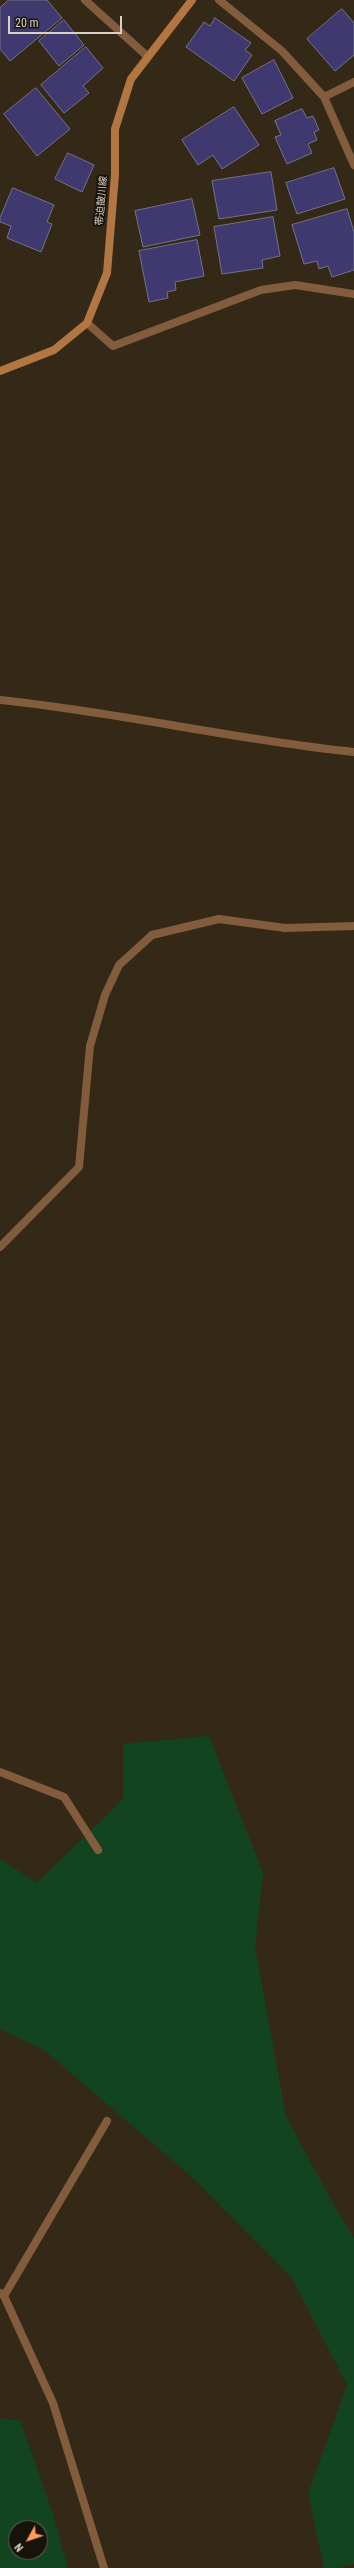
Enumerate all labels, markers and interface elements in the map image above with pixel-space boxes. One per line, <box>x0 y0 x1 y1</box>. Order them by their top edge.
scale bar <box>10 8 124 34</box>
text: 20 m <box>15 16 39 30</box>
street label: 帯迫皷川線 <box>94 176 110 226</box>
north arrow <box>8 2520 48 2560</box>
text: N <box>12 2541 26 2554</box>

